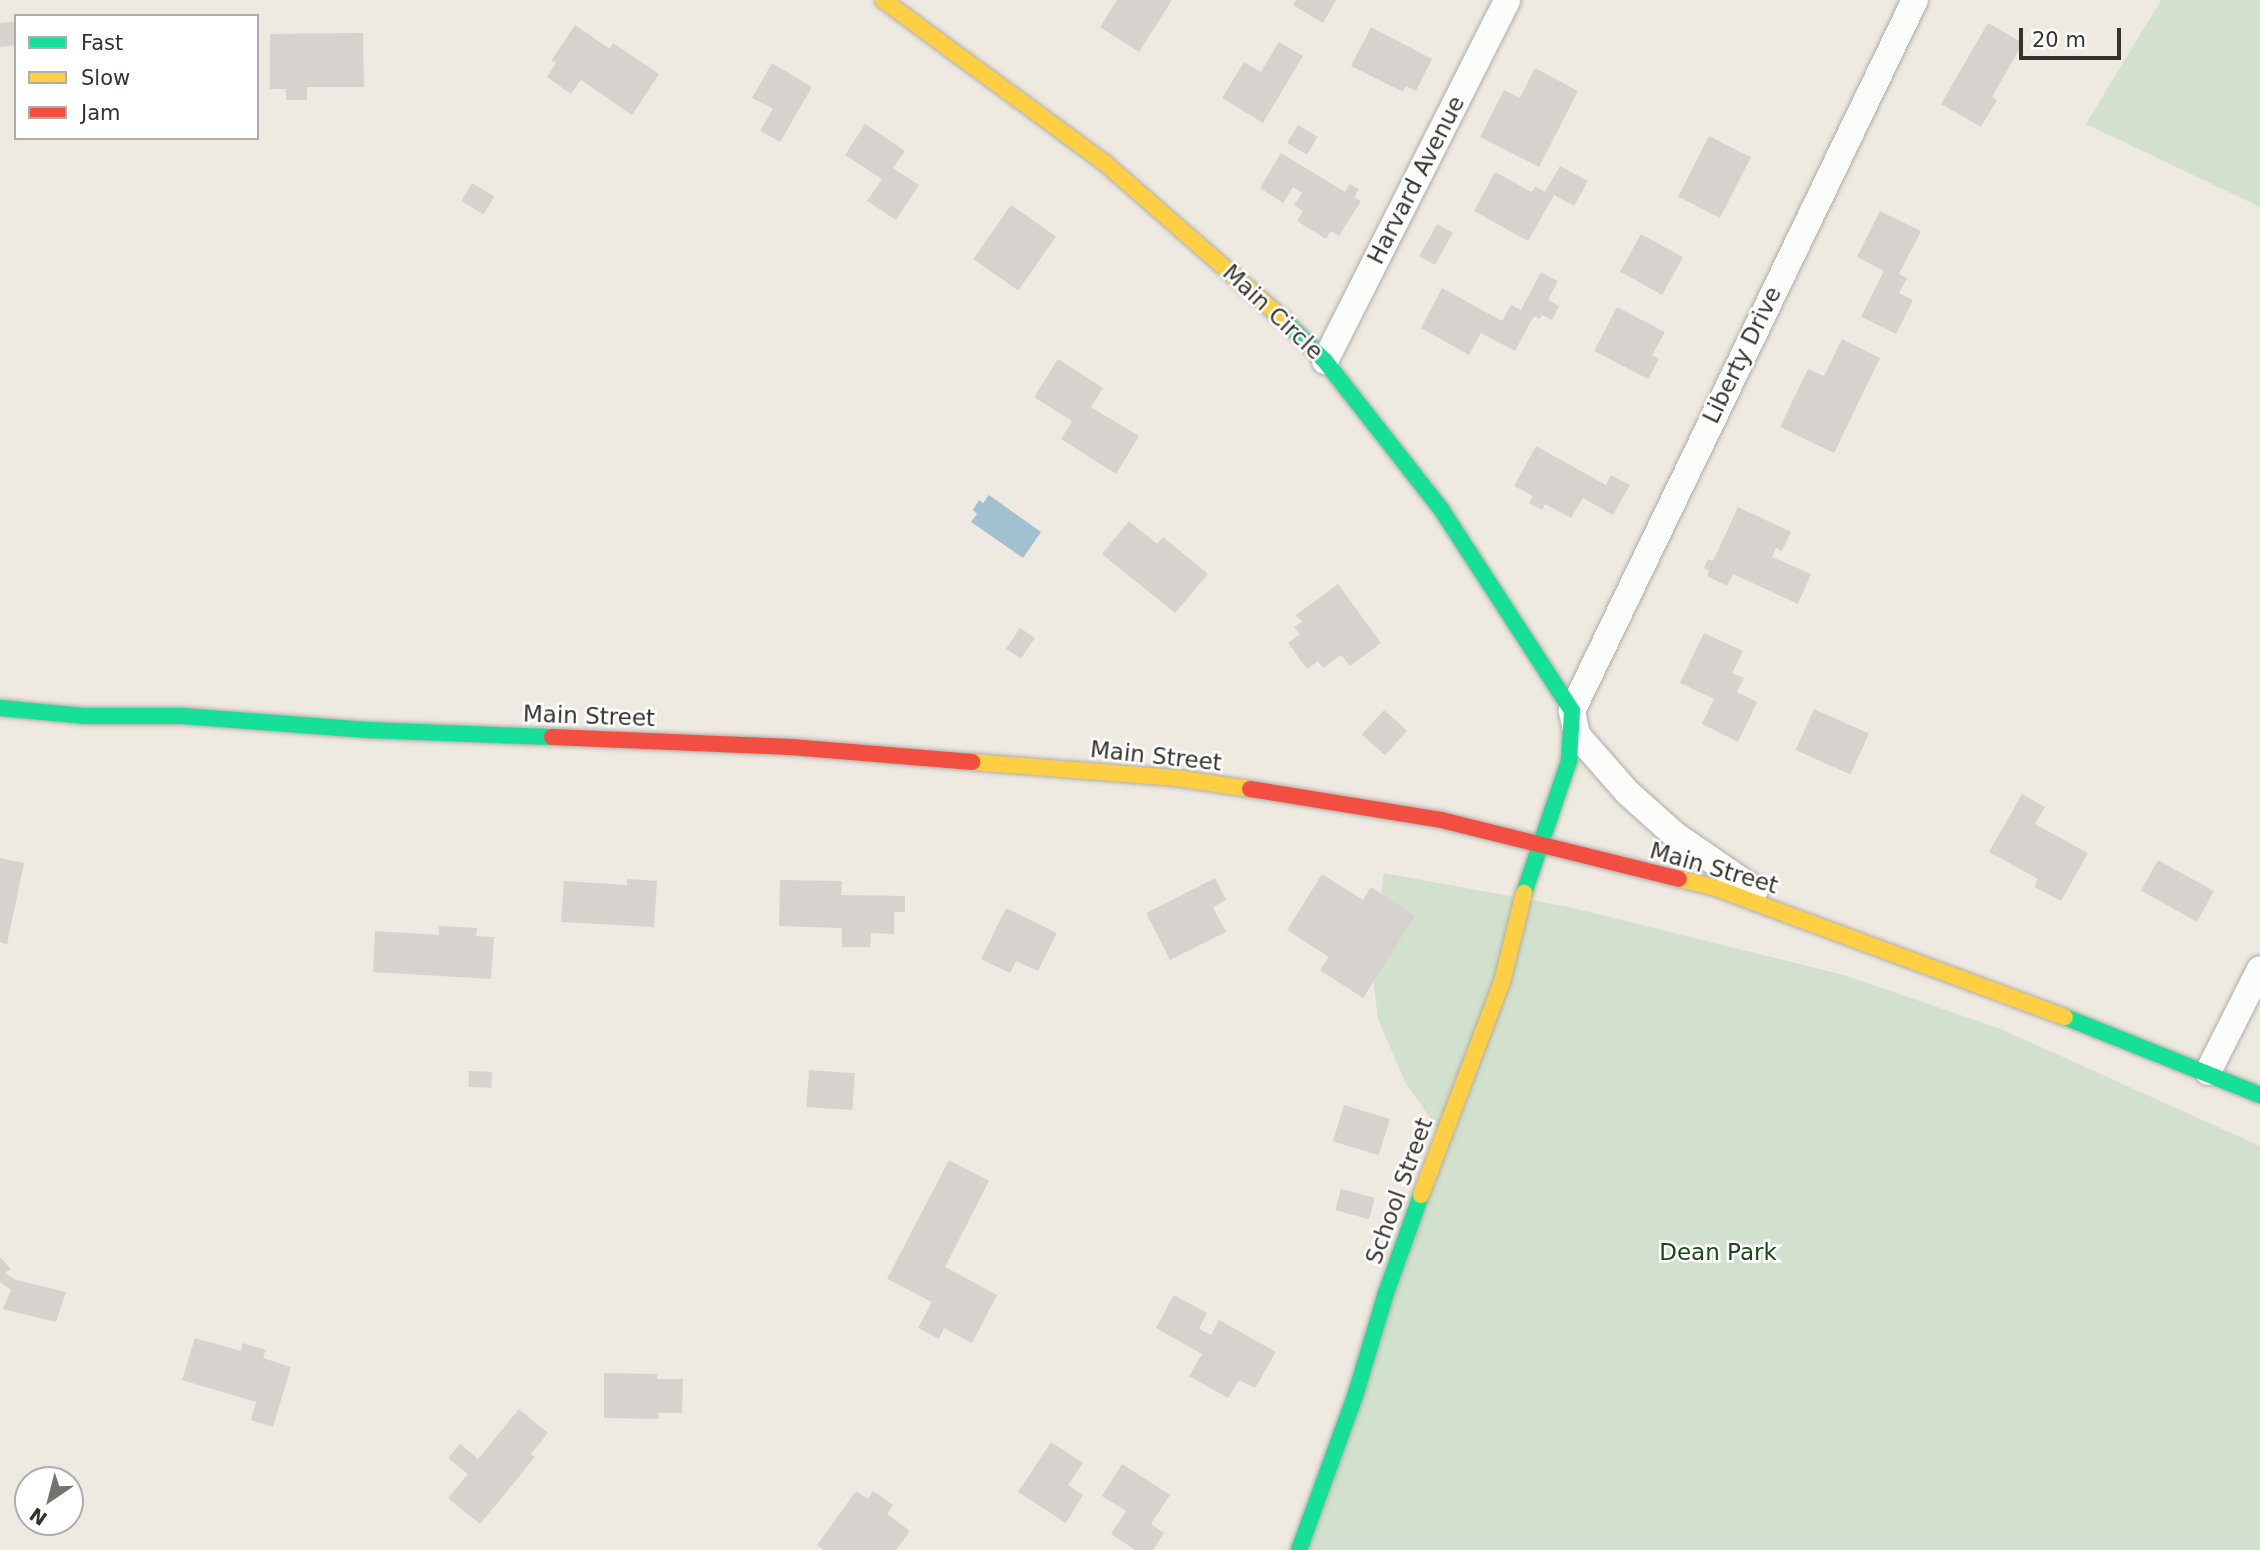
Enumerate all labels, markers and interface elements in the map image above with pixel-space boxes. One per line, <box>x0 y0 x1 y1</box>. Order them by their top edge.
legend <box>14 14 259 140</box>
scale bar <box>2022 14 2124 58</box>
text: 20 m <box>2032 28 2086 52</box>
text: Fast <box>81 31 123 55</box>
text: Slow <box>81 66 130 90</box>
street label: Harvard Avenue <box>1362 91 1470 269</box>
text: Jam <box>81 101 121 125</box>
street label: Main Circle <box>1217 259 1329 365</box>
street label: Liberty Drive <box>1697 282 1787 428</box>
street label: Main Street <box>523 700 655 732</box>
street label: Main Street <box>1089 735 1223 777</box>
street label: Main Street <box>1647 837 1781 899</box>
street label: School Street <box>1360 1114 1438 1268</box>
park label: Dean Park <box>1659 1238 1777 1266</box>
north arrow <box>14 1466 84 1536</box>
text: N <box>25 1503 51 1530</box>

